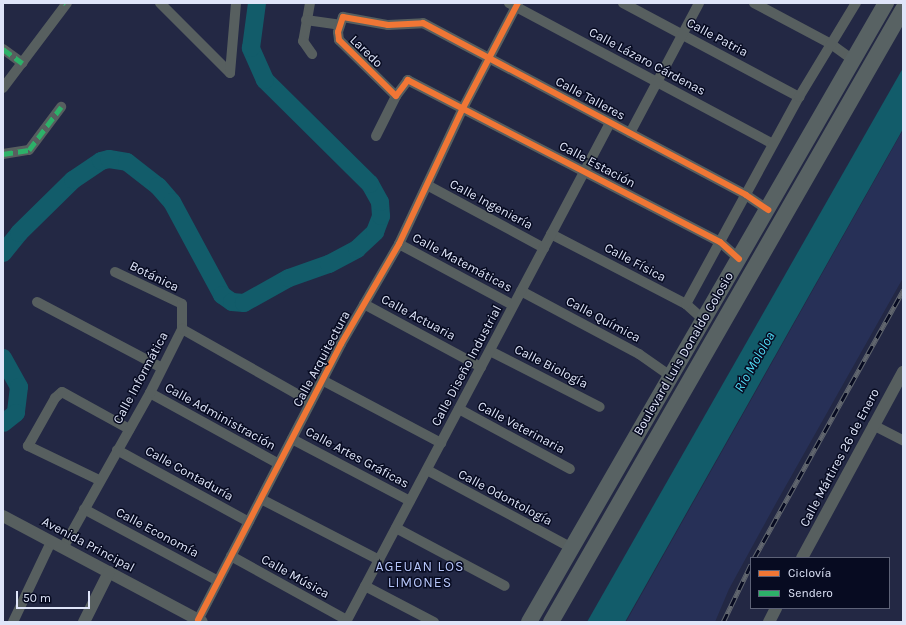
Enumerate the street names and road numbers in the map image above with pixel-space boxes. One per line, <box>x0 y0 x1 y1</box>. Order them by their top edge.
street label: Calle Patria <box>684 15 750 61</box>
street label: Calle Lázaro Cárdenas <box>586 25 708 99</box>
street label: Laredo <box>346 33 386 71</box>
street label: Calle Talleres <box>552 74 628 124</box>
street label: Calle Estación <box>556 138 638 192</box>
street label: Calle Ingeniería <box>447 177 535 233</box>
street label: Calle Matemáticas <box>409 230 515 296</box>
street label: Calle Física <box>602 240 668 286</box>
street label: Botánica <box>127 258 181 296</box>
street label: Boulevard Luis Donaldo Colosio <box>631 269 737 439</box>
street label: Calle Actuaria <box>378 292 458 344</box>
street label: Calle Química <box>563 294 643 346</box>
street label: Calle Diseño Industrial <box>429 303 505 429</box>
street label: Calle Arquitectura <box>290 308 354 410</box>
street label: Calle Informática <box>110 329 172 427</box>
street label: Calle Biología <box>512 342 590 392</box>
street label: Calle Administración <box>162 380 278 454</box>
street label: Calle Mártires 26 de Enero <box>797 386 883 530</box>
street label: Calle Veterinaria <box>475 398 567 458</box>
street label: Calle Artes Gráficas <box>303 424 411 492</box>
street label: Calle Contaduría <box>142 443 236 505</box>
street label: Calle Odontología <box>455 467 555 529</box>
street label: Calle Economía <box>113 505 201 561</box>
street label: Avenida Principal <box>39 514 137 576</box>
street label: Calle Música <box>258 552 332 602</box>

